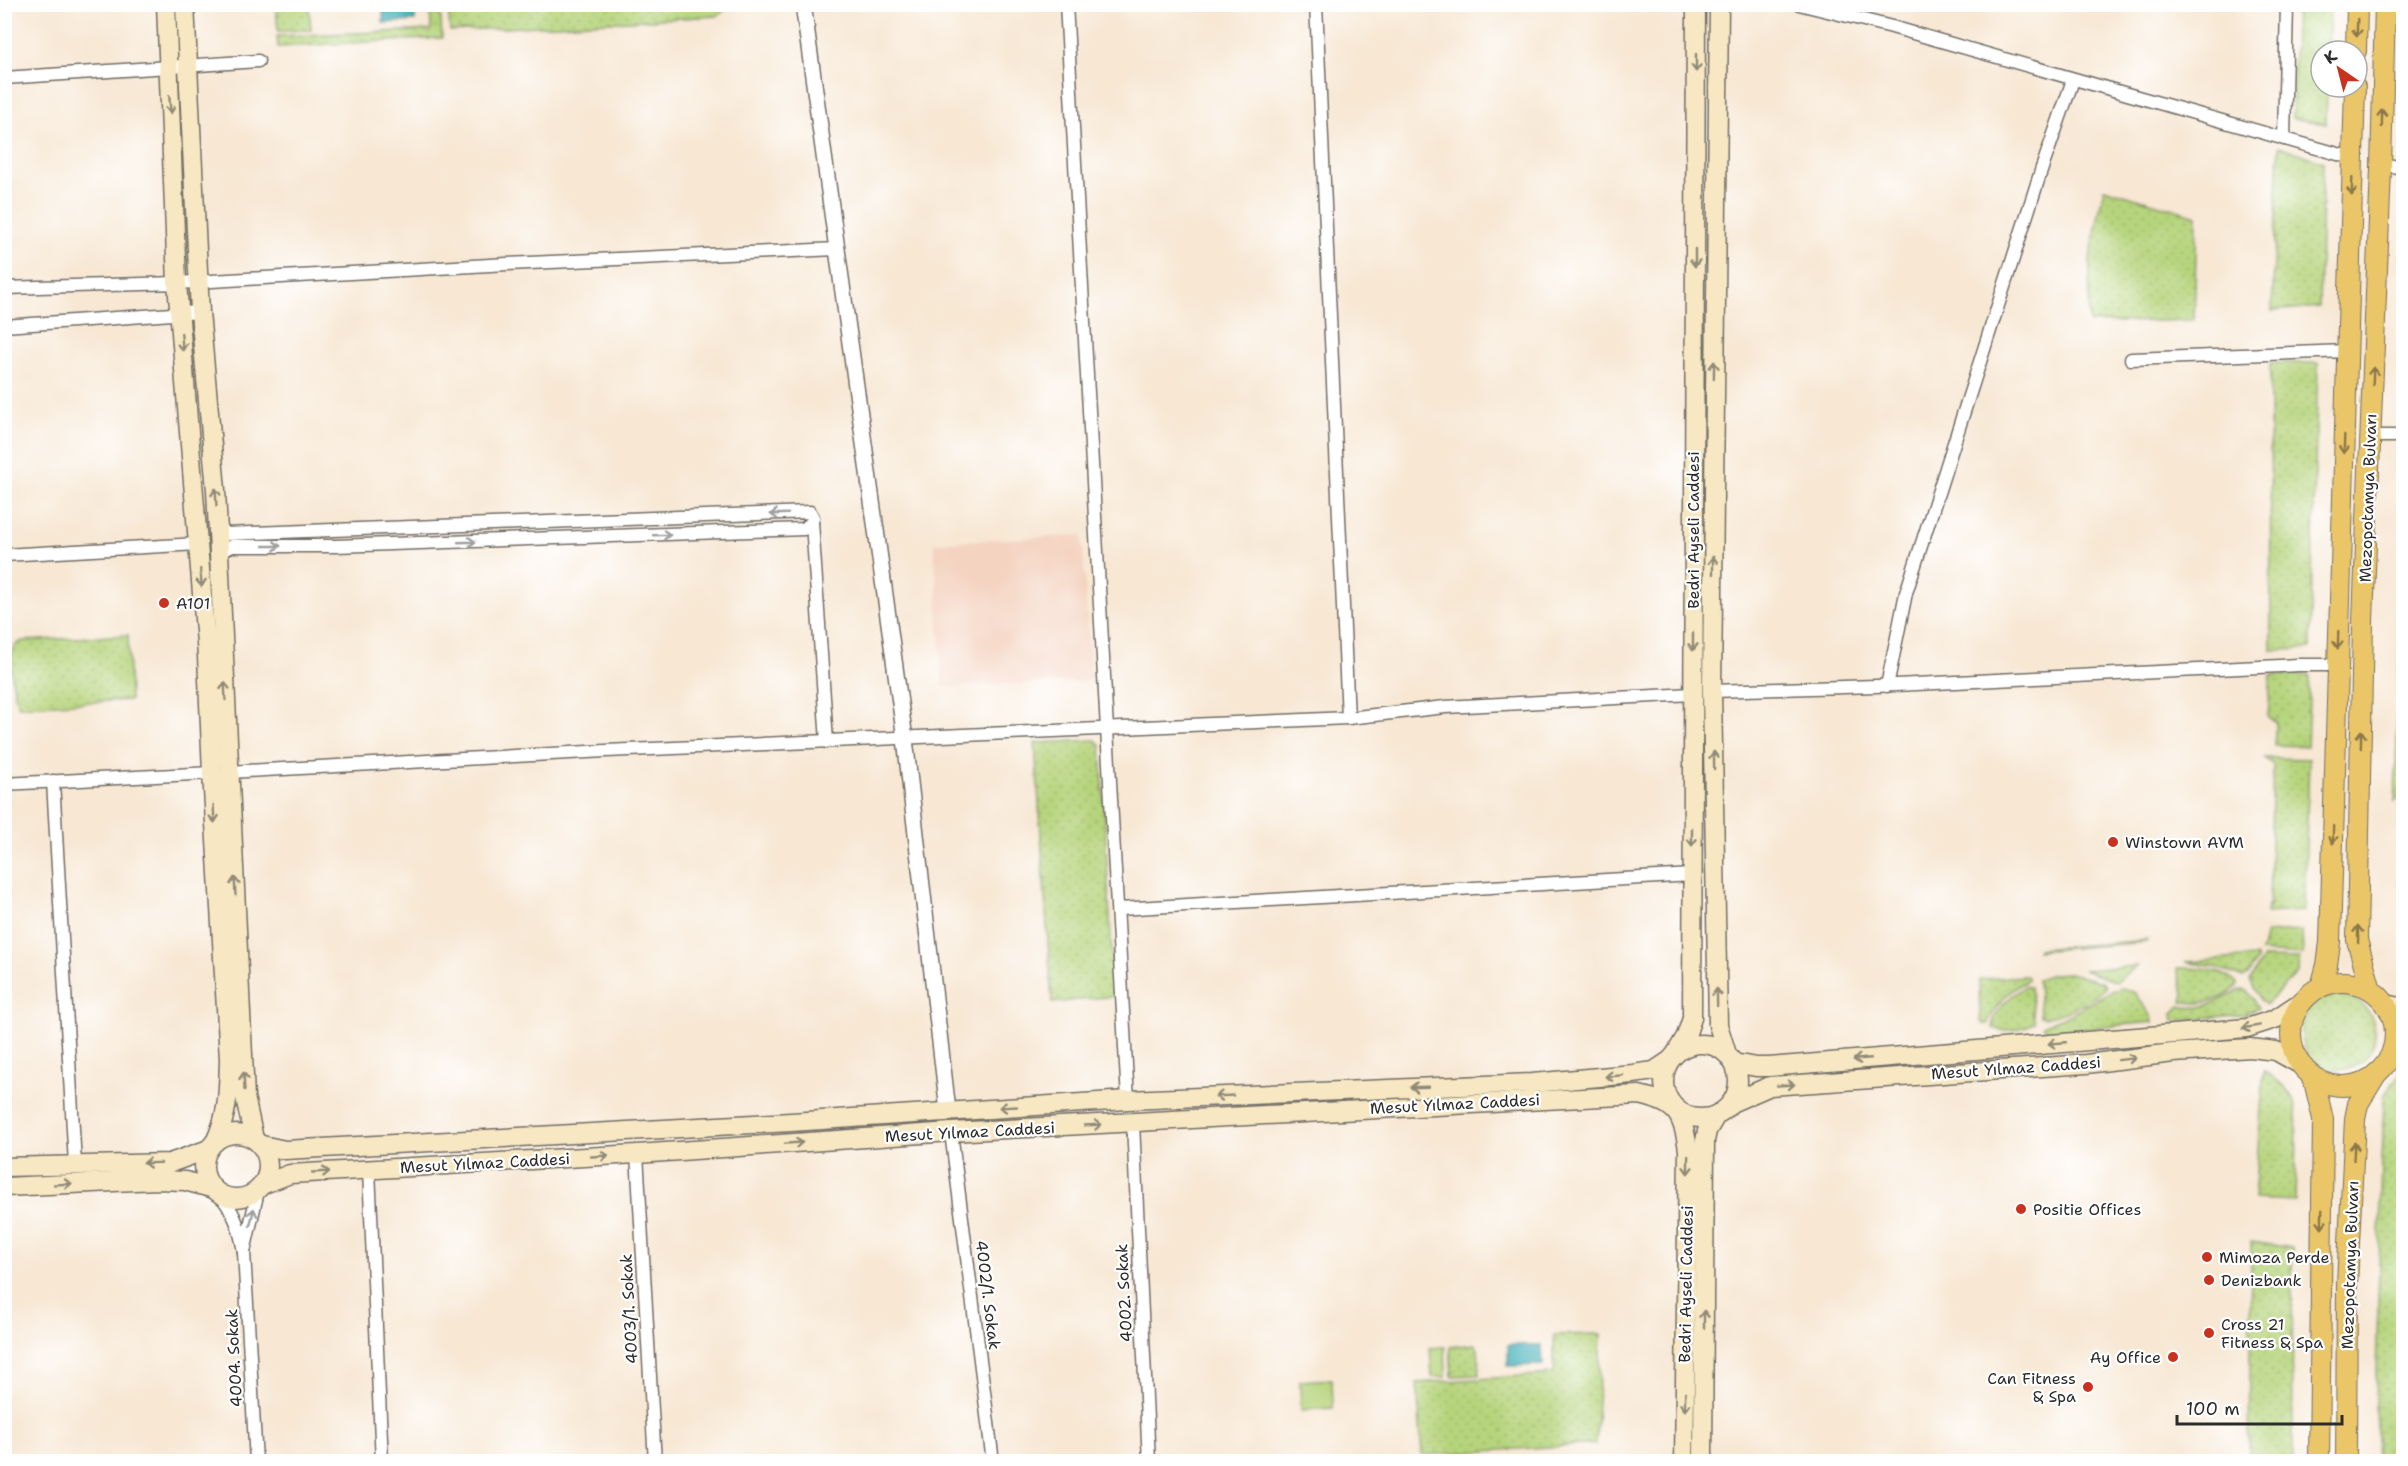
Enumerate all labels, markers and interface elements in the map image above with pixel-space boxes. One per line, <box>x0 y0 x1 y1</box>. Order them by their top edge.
one-way arrow <box>2351 17 2362 37</box>
north arrow <box>2309 39 2369 99</box>
text: K <box>2320 45 2341 69</box>
one-way arrow <box>1690 52 1702 72</box>
one-way arrow <box>165 94 176 114</box>
one-way arrow <box>2376 109 2388 129</box>
one-way arrow <box>2346 177 2357 197</box>
one-way arrow <box>1689 247 1701 267</box>
one-way arrow <box>177 331 188 351</box>
one-way arrow <box>1708 360 1720 380</box>
one-way arrow <box>2367 366 2379 386</box>
street label: Mezopotamya Bulvarı <box>2355 413 2381 583</box>
one-way arrow <box>2338 435 2349 455</box>
street label: Bedri Ayseli Caddesi <box>1683 451 1704 609</box>
one-way arrow <box>210 487 221 507</box>
one-way arrow <box>769 509 789 520</box>
one-way arrow <box>651 529 671 540</box>
one-way arrow <box>457 536 477 547</box>
one-way arrow <box>262 540 282 552</box>
one-way arrow <box>1707 555 1719 575</box>
one-way arrow <box>196 567 207 587</box>
place label: A101 <box>176 593 210 614</box>
marker: A101 <box>157 596 171 610</box>
one-way arrow <box>2332 630 2343 650</box>
one-way arrow <box>1687 631 1698 651</box>
one-way arrow <box>220 682 231 702</box>
one-way arrow <box>2355 729 2367 749</box>
one-way arrow <box>1708 750 1720 770</box>
one-way arrow <box>208 804 219 824</box>
one-way arrow <box>2327 825 2339 845</box>
one-way arrow <box>1686 826 1698 846</box>
place label: Winstown AVM <box>2125 832 2244 853</box>
marker: Winstown AVM <box>2106 835 2120 849</box>
one-way arrow <box>229 877 240 897</box>
one-way arrow <box>2352 924 2363 944</box>
one-way arrow <box>1712 987 1723 1007</box>
one-way arrow <box>2241 1021 2261 1032</box>
one-way arrow <box>2047 1038 2067 1049</box>
street label: Mesut Yılmaz Caddesi <box>1930 1052 2102 1084</box>
one-way arrow <box>2116 1053 2136 1064</box>
one-way arrow <box>1853 1054 1873 1065</box>
one-way arrow <box>239 1071 250 1091</box>
one-way arrow <box>1604 1071 1624 1082</box>
one-way arrow <box>1775 1079 1795 1090</box>
one-way arrow <box>1409 1082 1429 1093</box>
street label: Mesut Yılmaz Caddesi <box>1370 1089 1540 1119</box>
one-way arrow <box>1215 1091 1235 1102</box>
one-way arrow <box>999 1102 1019 1113</box>
street label: Mesut Yılmaz Caddesi <box>885 1117 1055 1147</box>
one-way arrow <box>1083 1119 1103 1130</box>
one-way arrow <box>784 1137 804 1148</box>
one-way arrow <box>2348 1142 2359 1162</box>
street label: Mesut Yılmaz Caddesi <box>400 1148 570 1178</box>
one-way arrow <box>589 1151 609 1162</box>
one-way arrow <box>1682 1154 1694 1174</box>
one-way arrow <box>143 1157 163 1169</box>
one-way arrow <box>310 1167 330 1178</box>
one-way arrow <box>52 1179 72 1190</box>
street label: Mezopotamya Bulvarı <box>2337 1180 2363 1350</box>
place label: Positie Offices <box>2033 1199 2141 1220</box>
marker: Positie Offices <box>2014 1202 2028 1216</box>
street label: Bedri Ayseli Caddesi <box>1674 1205 1698 1363</box>
one-way arrow <box>247 1207 258 1227</box>
one-way arrow <box>2316 1208 2327 1228</box>
street label: 4002/1. Sokak <box>971 1239 1005 1351</box>
street label: 4002. Sokak <box>1111 1243 1137 1343</box>
place label: Mimoza Perde <box>2219 1247 2330 1268</box>
marker: Mimoza Perde <box>2200 1250 2214 1264</box>
street label: 4003/1. Sokak <box>616 1253 642 1365</box>
place label: Denizbank <box>2221 1270 2302 1291</box>
marker: Denizbank <box>2202 1273 2216 1287</box>
street label: 4004. Sokak <box>221 1308 247 1408</box>
one-way arrow <box>1698 1310 1710 1330</box>
place label: Cross 21 Fitness & Spa <box>2221 1314 2323 1353</box>
marker: Cross 21 Fitness & Spa <box>2202 1326 2216 1340</box>
place label: Ay Office <box>2090 1347 2161 1368</box>
marker: Ay Office <box>2166 1350 2180 1364</box>
place label: Can Fitness & Spa <box>1987 1368 2076 1407</box>
marker: Can Fitness & Spa <box>2081 1380 2095 1394</box>
scale bar <box>2177 1388 2342 1426</box>
one-way arrow <box>1679 1391 1691 1411</box>
text: 100 m <box>2186 1397 2240 1421</box>

